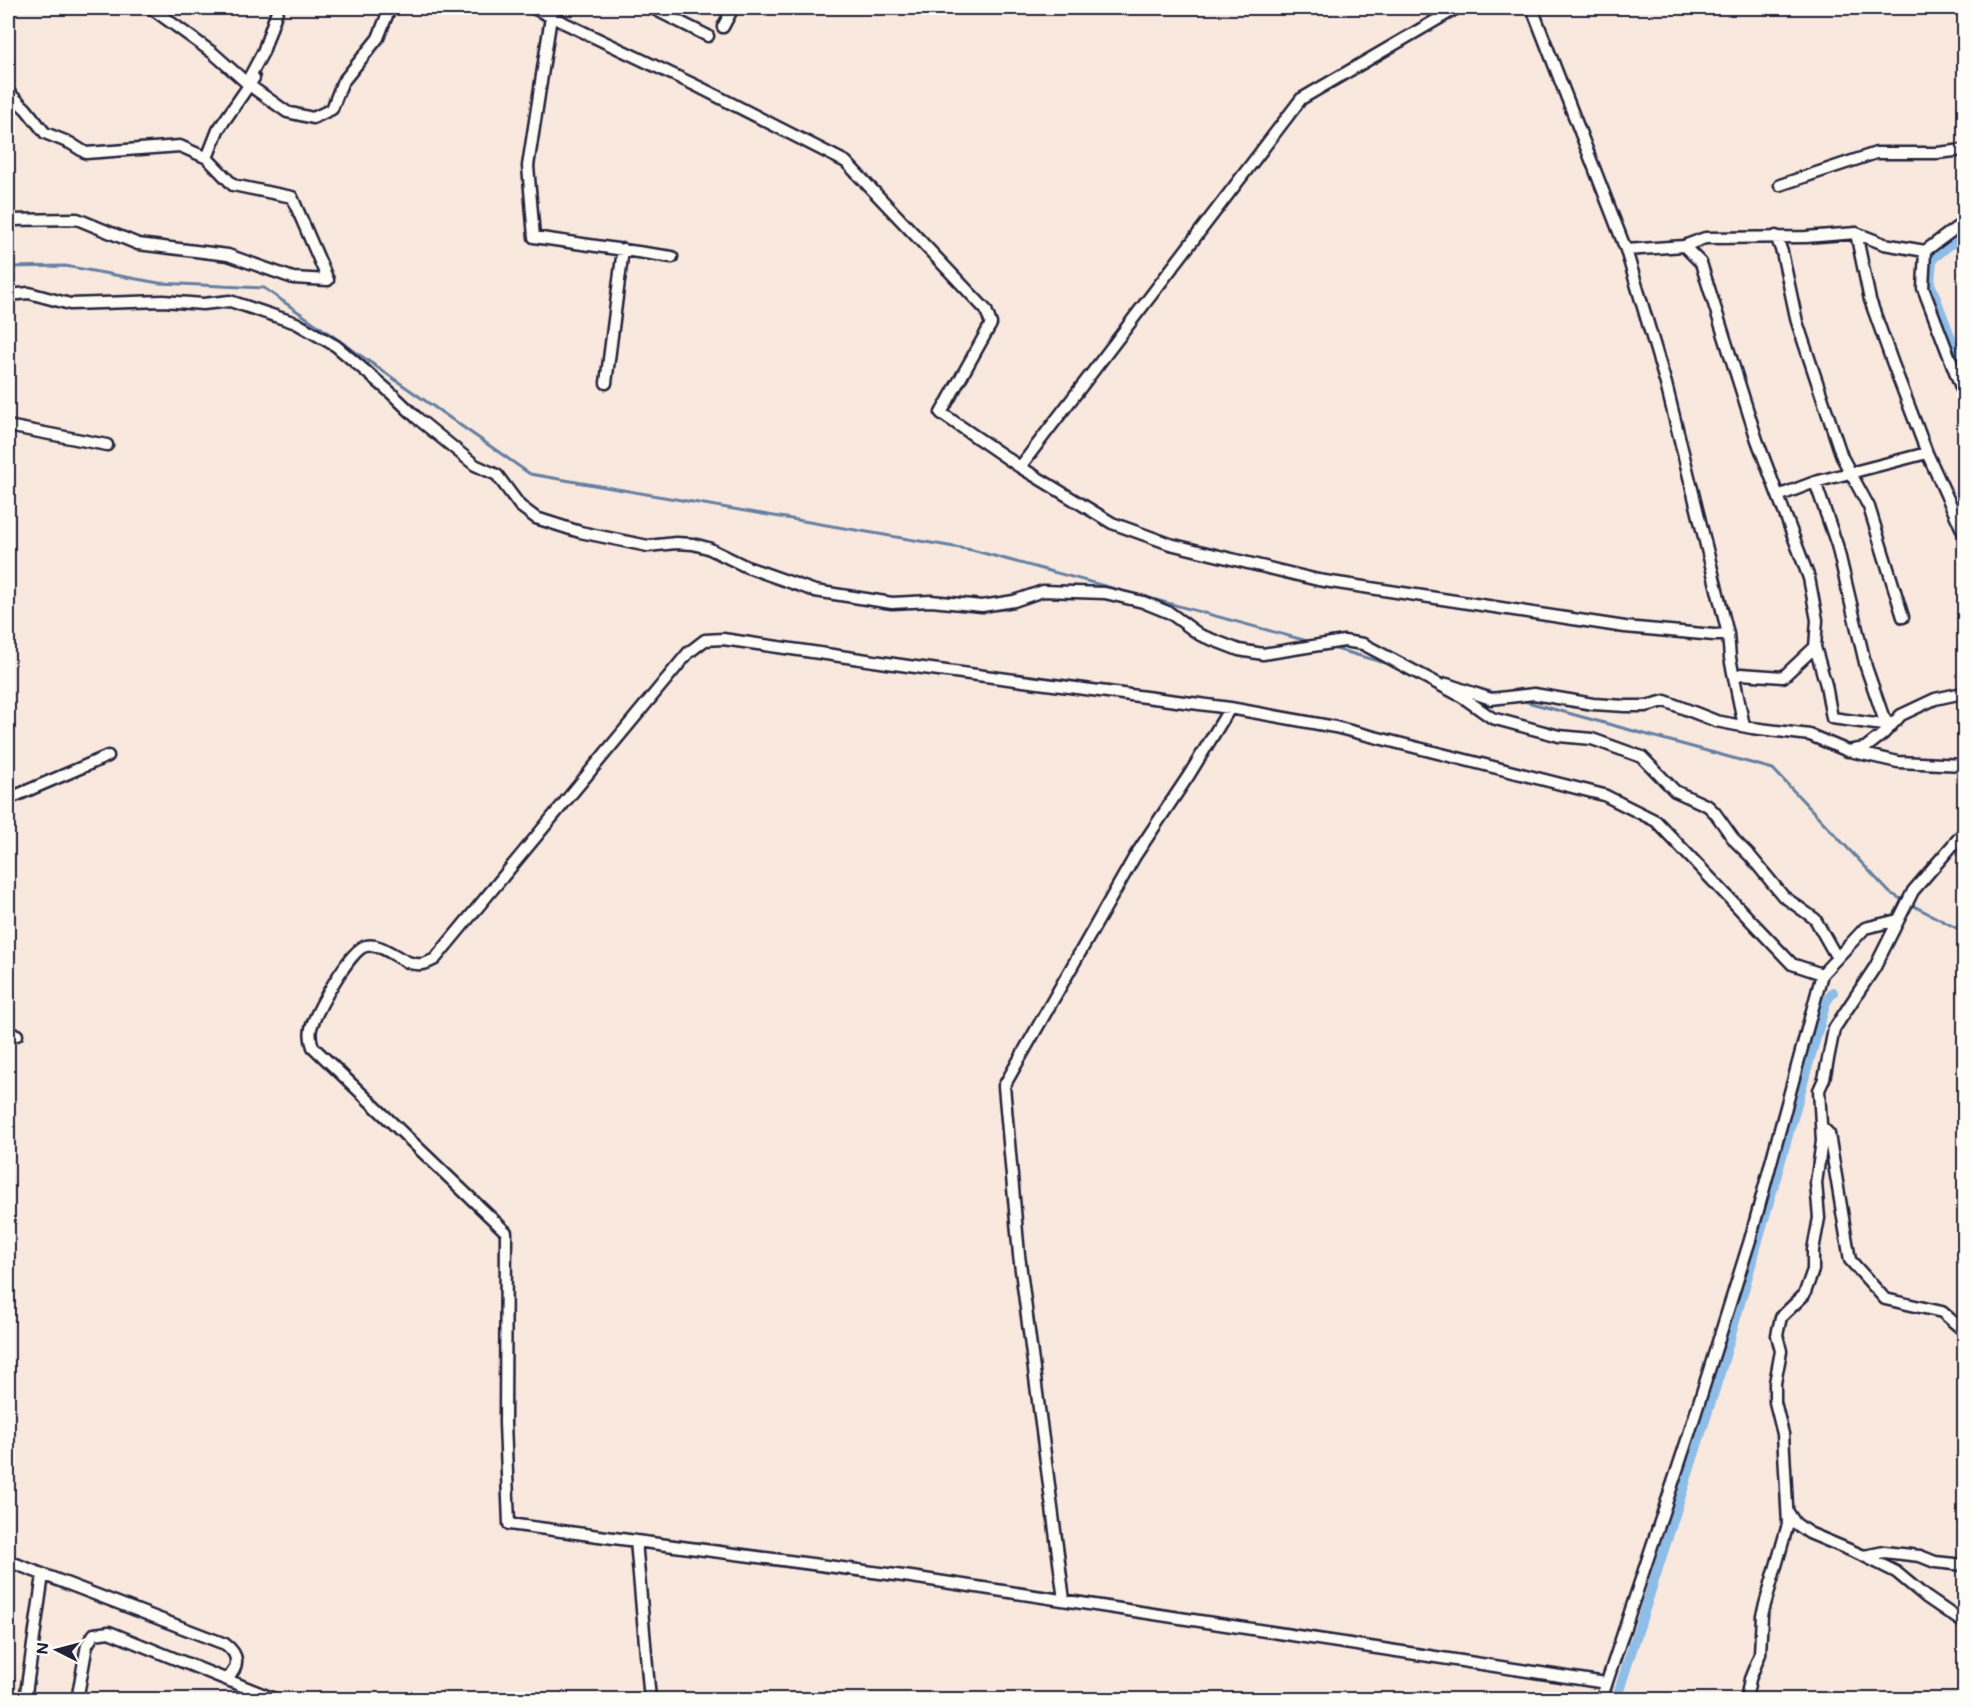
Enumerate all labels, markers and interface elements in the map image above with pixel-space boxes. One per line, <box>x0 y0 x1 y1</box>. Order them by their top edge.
north arrow <box>27 1620 87 1680</box>
text: N <box>31 1641 53 1656</box>

